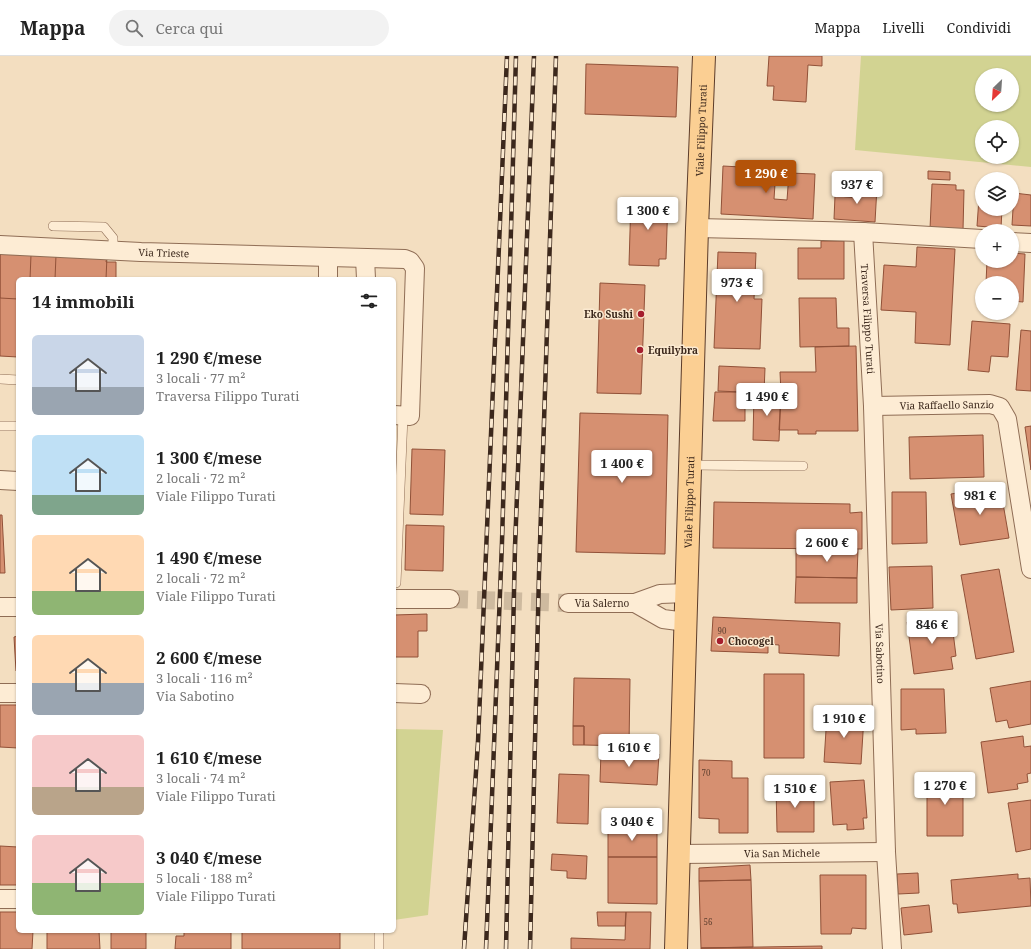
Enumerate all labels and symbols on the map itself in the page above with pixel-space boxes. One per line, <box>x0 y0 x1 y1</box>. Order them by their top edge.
north arrow <box>975 68 1019 112</box>
street label: Viale Filippo Turati <box>692 83 710 177</box>
pin: 1 290 € <box>729 160 803 194</box>
pin: 937 € <box>829 171 885 205</box>
pin: 1 300 € <box>611 197 685 231</box>
street label: Via Trieste <box>138 245 190 260</box>
street label: Traversa Filippo Turati <box>858 263 878 375</box>
pin: 973 € <box>709 269 765 303</box>
place label: Eko Sushi <box>584 307 633 321</box>
marker: Eko Sushi <box>636 309 646 319</box>
place label: Equilybra <box>648 343 698 357</box>
marker: Equilybra <box>635 345 645 355</box>
pin: 1 490 € <box>730 383 804 417</box>
street label: Via Raffaello Sanzio <box>899 397 996 413</box>
pin: 1 400 € <box>585 450 659 484</box>
street label: Viale Filippo Turati <box>681 455 697 548</box>
pin: 981 € <box>952 482 1008 516</box>
pin: 2 600 € <box>790 529 864 563</box>
street label: Via Salerno <box>575 596 630 610</box>
pin: 846 € <box>904 611 960 645</box>
street label: Via Sabotino <box>872 623 888 684</box>
house number: 90 <box>718 625 727 636</box>
place label: Chocogel <box>728 634 774 648</box>
marker: Chocogel <box>715 636 725 646</box>
pin: 1 910 € <box>807 705 881 739</box>
pin: 1 610 € <box>592 734 666 768</box>
house number: 70 <box>702 767 711 778</box>
pin: 1 270 € <box>908 772 982 806</box>
pin: 1 510 € <box>758 775 832 809</box>
pin: 3 040 € <box>595 808 669 842</box>
street label: Via San Michele <box>744 846 820 860</box>
house number: 56 <box>704 916 713 927</box>

